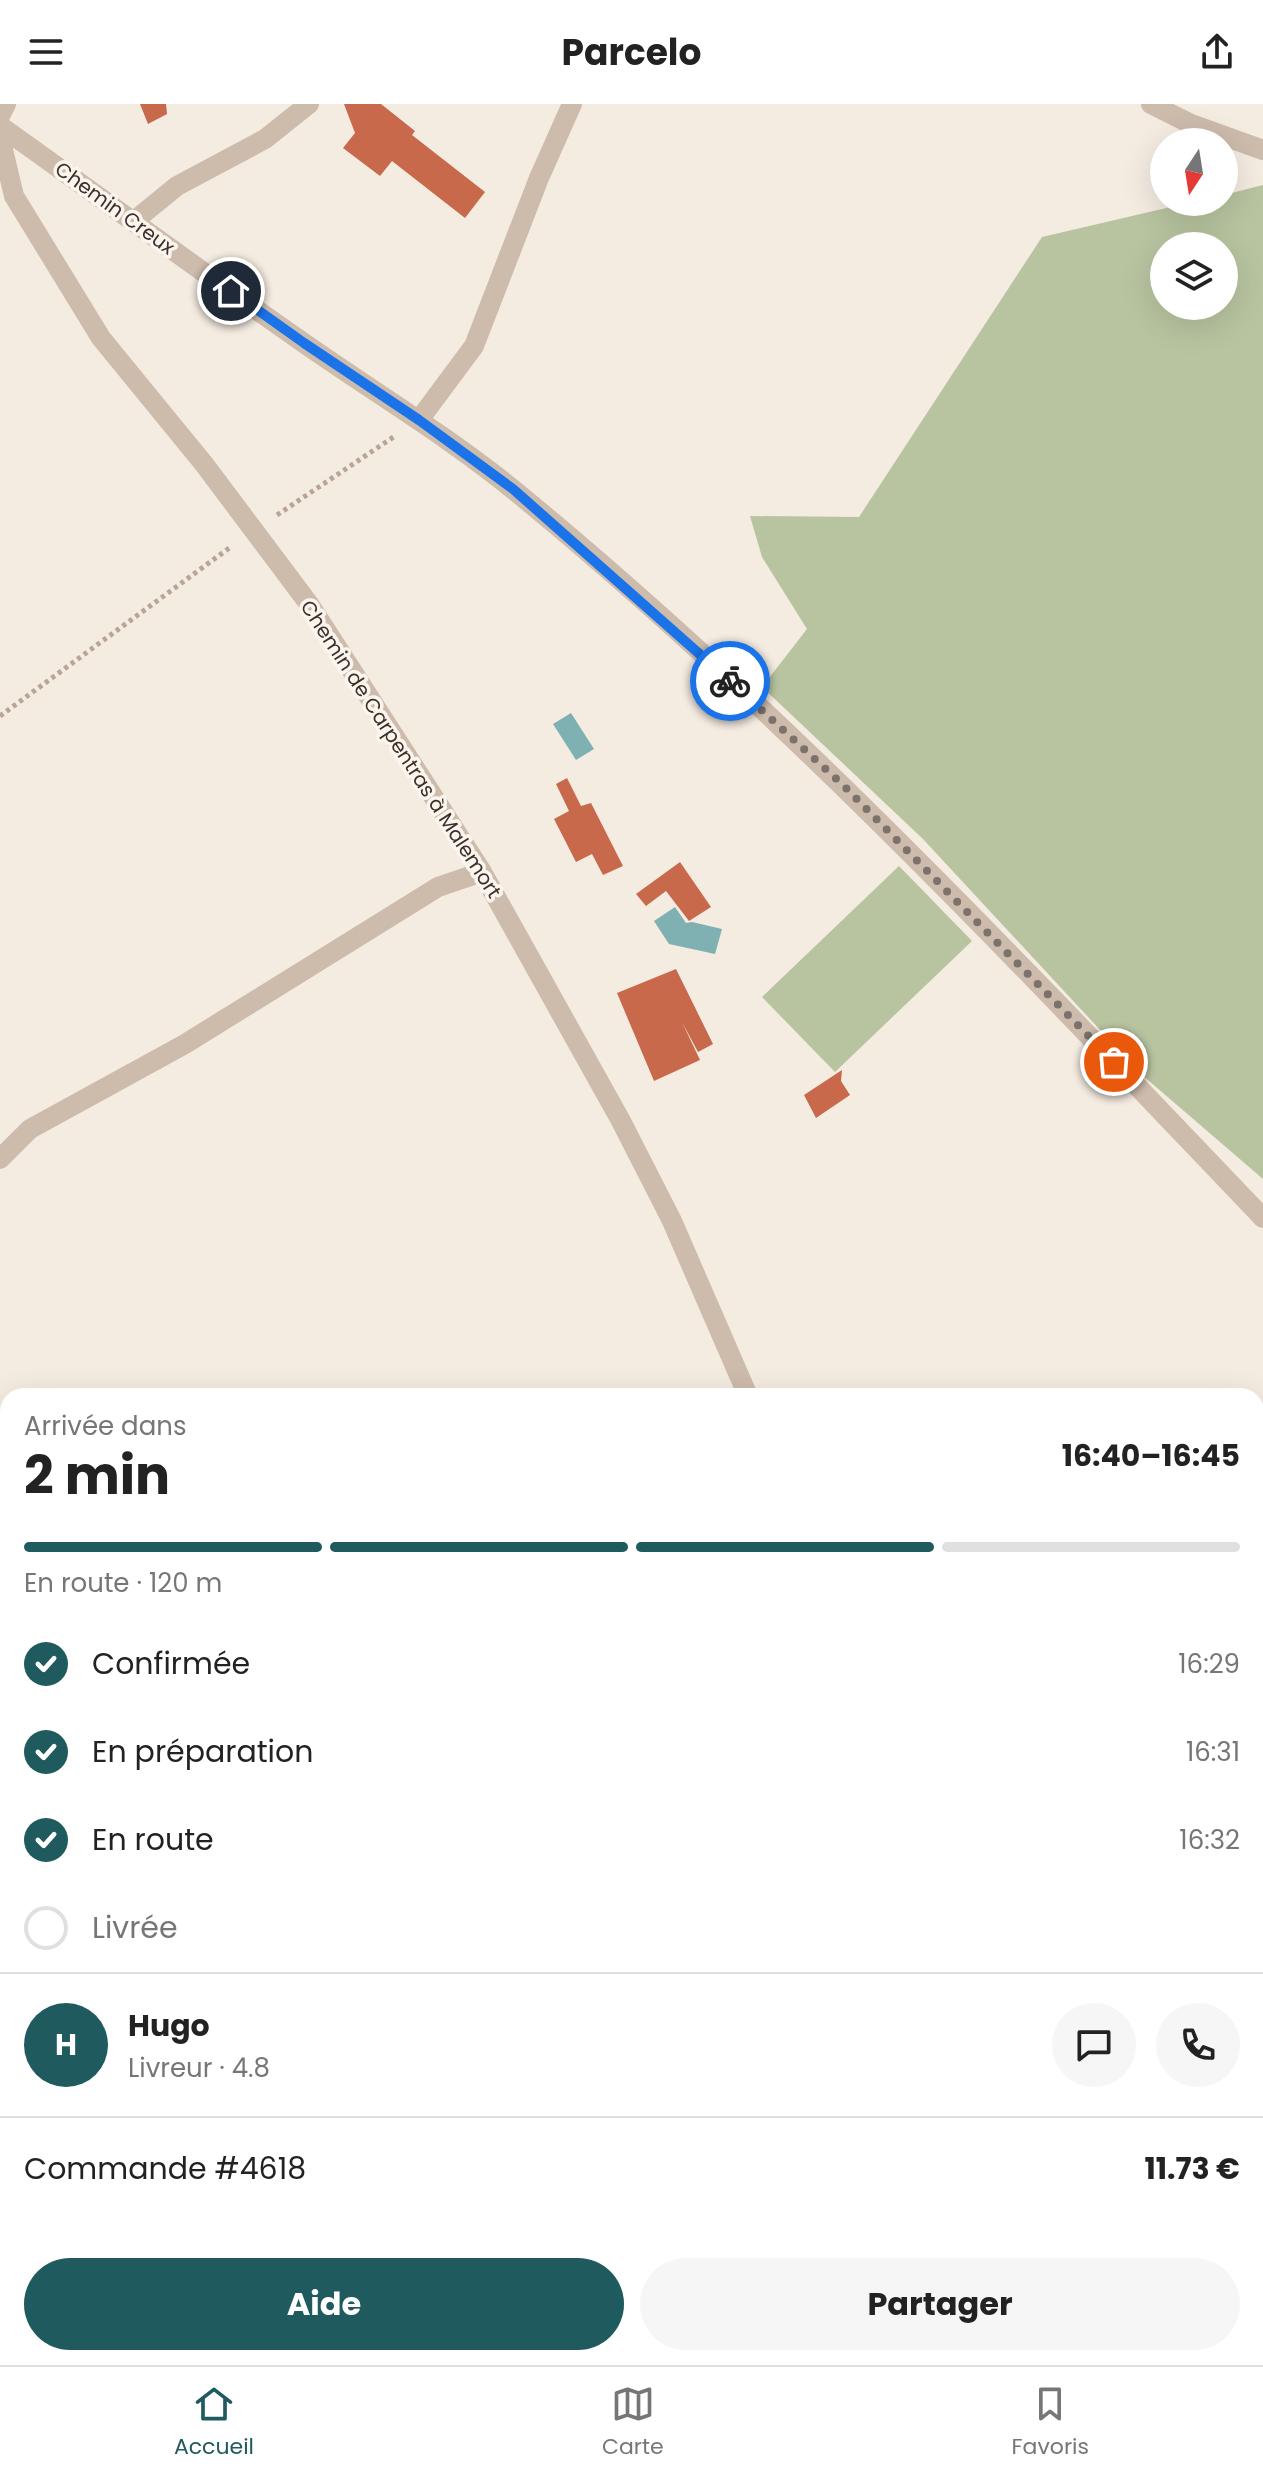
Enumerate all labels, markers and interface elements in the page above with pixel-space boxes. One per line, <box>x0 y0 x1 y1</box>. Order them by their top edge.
text: Parcelo <box>562 27 701 78</box>
icon: menu <box>24 30 68 74</box>
icon: share <box>1195 30 1239 74</box>
north arrow <box>1150 128 1238 216</box>
map controls <box>1150 128 1238 320</box>
street label: Chemin Creux <box>49 155 181 261</box>
button: layers <box>1150 232 1238 320</box>
pin <box>197 257 265 325</box>
icon: home <box>209 269 253 313</box>
street label: Chemin de Carpentras à Malemort <box>294 595 508 903</box>
courier <box>690 641 770 721</box>
icon: bike <box>708 659 752 703</box>
pin <box>1080 1028 1148 1096</box>
icon: bag <box>1092 1040 1136 1084</box>
text: Arrivée dans <box>24 1408 186 1444</box>
text: 16:40–16:45 <box>1062 1434 1240 1477</box>
text: 2 min <box>24 1439 170 1512</box>
text: En route · 120 m <box>24 1565 222 1601</box>
icon: check <box>24 1642 68 1686</box>
text: Confirmée <box>92 1642 250 1685</box>
text: 16:29 <box>1178 1646 1240 1682</box>
icon: check <box>24 1730 68 1774</box>
text: En préparation <box>92 1730 313 1773</box>
text: 16:31 <box>1186 1734 1240 1770</box>
icon: check <box>24 1818 68 1862</box>
text: En route <box>92 1818 214 1861</box>
text: 16:32 <box>1179 1822 1240 1858</box>
text: Livrée <box>92 1906 178 1949</box>
button: chat <box>1052 2003 1136 2087</box>
button: phone <box>1156 2003 1240 2087</box>
text: Hugo <box>128 2004 210 2047</box>
text: H <box>55 2023 77 2066</box>
text: Livreur · 4.8 <box>128 2050 270 2086</box>
text: Commande #4618 <box>24 2147 306 2190</box>
text: 11.73 € <box>1145 2147 1240 2190</box>
button: Aide <box>24 2258 624 2350</box>
button: Partager <box>640 2258 1240 2350</box>
tab: Accueil <box>174 2382 254 2463</box>
tab: Carte <box>602 2382 664 2463</box>
tab: Favoris <box>1012 2382 1089 2463</box>

